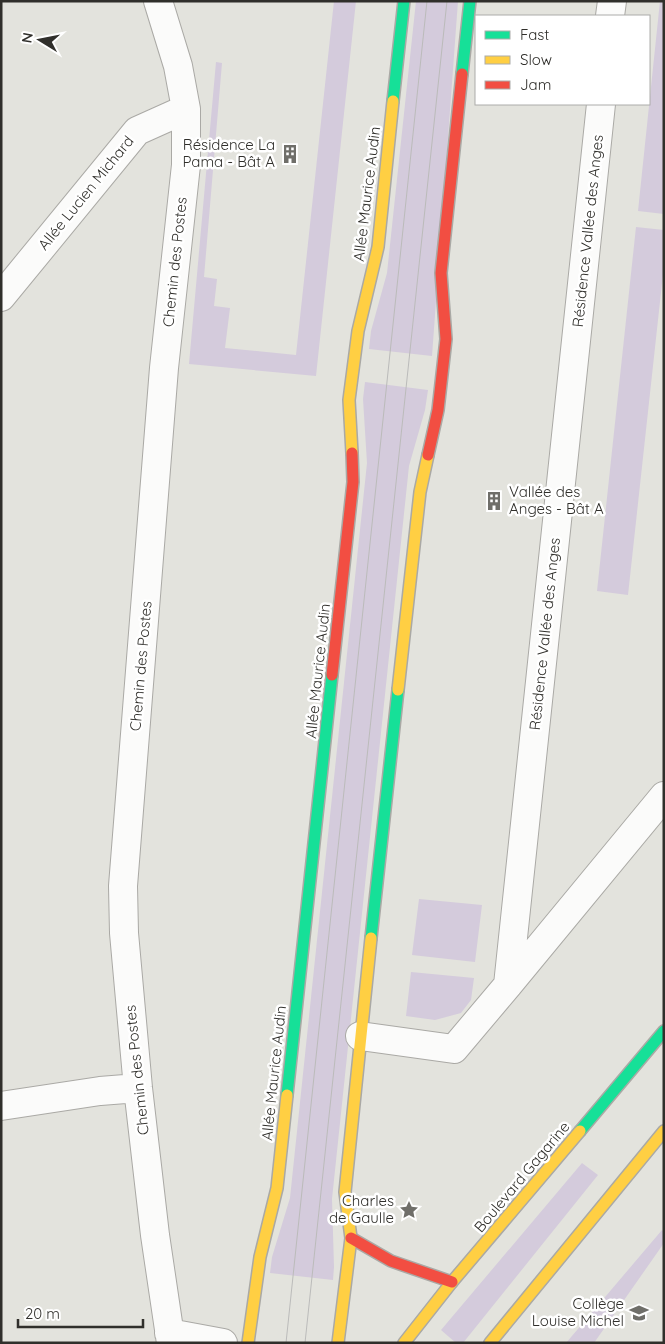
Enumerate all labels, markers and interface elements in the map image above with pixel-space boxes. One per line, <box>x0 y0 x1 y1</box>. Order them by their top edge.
north arrow <box>15 15 65 65</box>
legend <box>475 15 650 105</box>
text: Fast <box>520 25 549 44</box>
text: N <box>17 31 37 44</box>
text: Slow <box>520 50 552 69</box>
text: Jam <box>520 75 551 94</box>
street label: Allée Maurice Audin <box>349 125 384 262</box>
street label: Allée Lucien Michard <box>34 132 138 254</box>
street label: Résidence Vallée des Anges <box>568 134 607 328</box>
place label: Résidence La Pama - Bât A <box>182 135 275 171</box>
building icon: Résidence La Pama - Bât A <box>279 143 301 165</box>
street label: Chemin des Postes <box>158 196 191 328</box>
place label: Vallée des Anges - Bât A <box>509 482 604 518</box>
building icon: Vallée des Anges - Bât A <box>483 490 505 512</box>
street label: Résidence Vallée des Anges <box>525 537 564 731</box>
street label: Chemin des Postes <box>125 600 156 732</box>
street label: Allée Maurice Audin <box>301 602 334 739</box>
street label: Chemin des Postes <box>120 1004 153 1136</box>
street label: Allée Maurice Audin <box>257 1004 290 1141</box>
street label: Boulevard Gagarine <box>470 1117 574 1236</box>
place label: Charles de Gaulle <box>329 1191 394 1227</box>
place icon: Charles de Gaulle <box>398 1199 420 1221</box>
place label: Collège Louise Michel <box>532 1294 624 1330</box>
scale bar <box>18 1296 142 1328</box>
school or university icon: Collège Louise Michel <box>628 1302 650 1324</box>
text: 20 m <box>25 1304 60 1323</box>

